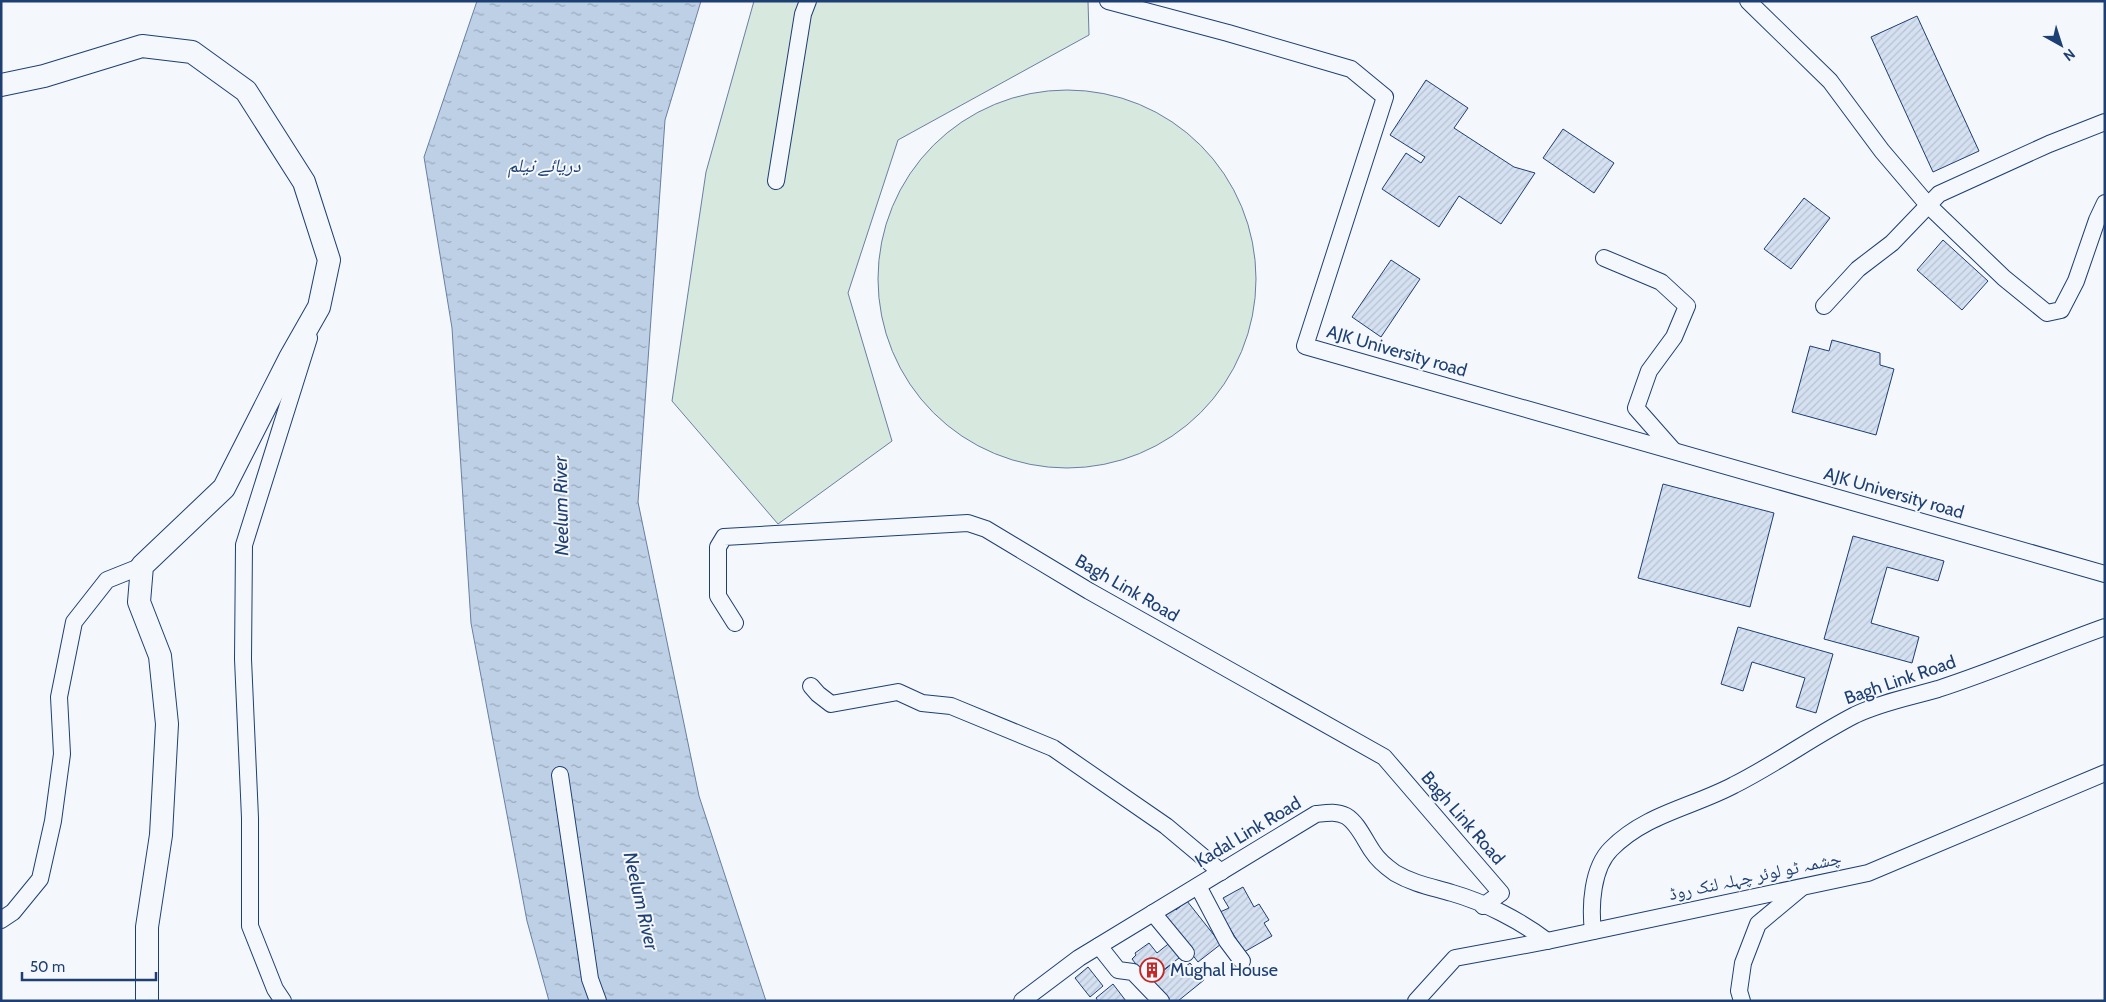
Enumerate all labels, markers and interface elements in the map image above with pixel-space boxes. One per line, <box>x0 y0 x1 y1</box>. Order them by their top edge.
north arrow <box>2036 20 2086 70</box>
text: N <box>2060 45 2079 65</box>
water label: دریائے نیلم <box>508 154 581 178</box>
street label: AJK University road <box>1324 320 1470 382</box>
water label: Neelum River <box>549 455 573 556</box>
street label: AJK University road <box>1821 462 1967 524</box>
street label: Bagh Link Road <box>1071 549 1183 627</box>
street label: Bagh Link Road <box>1841 651 1959 709</box>
street label: Bagh Link Road <box>1417 767 1509 869</box>
street label: Kadal Link Road <box>1191 792 1305 872</box>
street label: چشمہ ٹو لوئر چہلہ لنک روڈ <box>1667 847 1843 905</box>
water label: Neelum River <box>619 850 664 953</box>
scale bar <box>22 950 156 982</box>
building icon: Mughal House <box>1139 957 1165 983</box>
text: 50 m <box>30 958 65 976</box>
place label: Mughal House <box>1170 959 1278 981</box>

